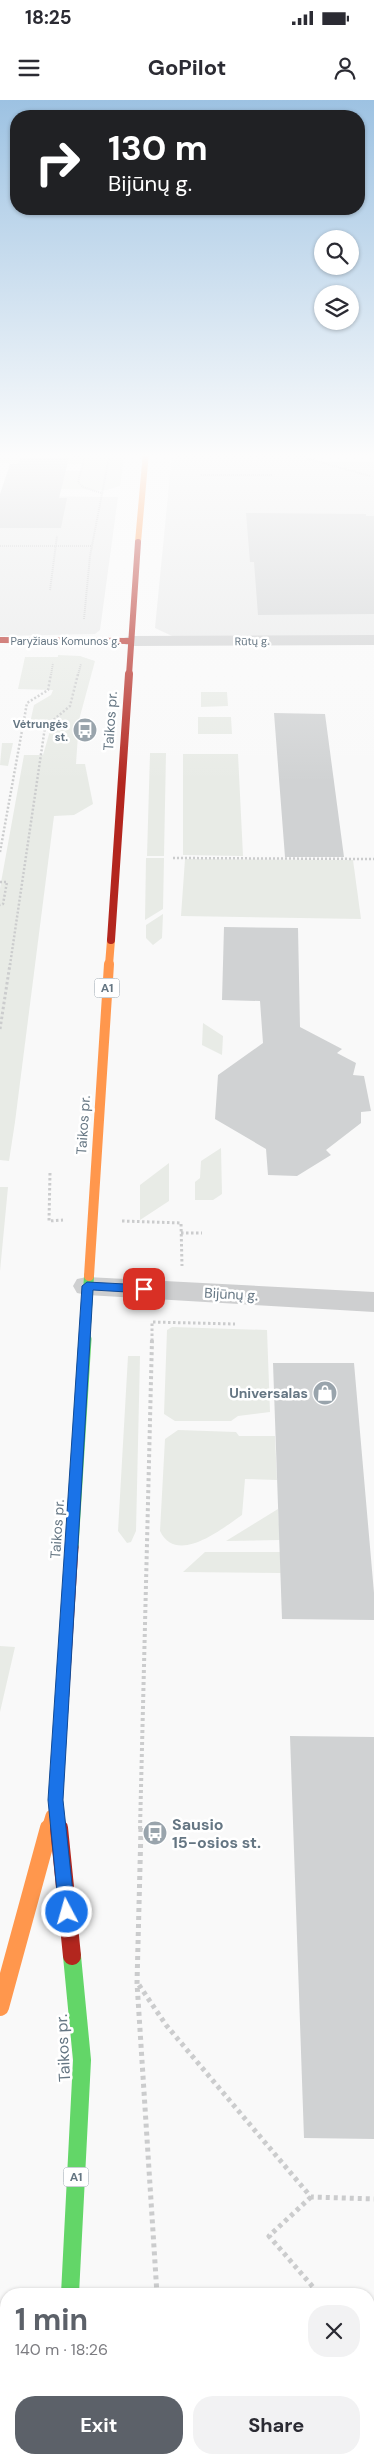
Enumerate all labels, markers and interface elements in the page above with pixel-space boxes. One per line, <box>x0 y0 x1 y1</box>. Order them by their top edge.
text: 18:25 <box>25 5 72 30</box>
text: GoPilot <box>148 53 226 82</box>
icon: menu <box>15 54 43 82</box>
icon: person <box>331 54 359 82</box>
text: 130 m <box>108 125 208 171</box>
icon: right <box>25 130 90 195</box>
text: Bijūnų g. <box>108 169 192 198</box>
map controls <box>314 230 359 330</box>
button: search <box>314 230 359 275</box>
button: layers <box>314 285 359 330</box>
street label: Paryžiaus Komunos g. <box>11 634 120 648</box>
street label: Rūtų g. <box>235 634 269 648</box>
street label: Taikos pr. <box>99 690 121 751</box>
place label: Vėtrungės st. <box>13 717 68 744</box>
bus stop icon: Vėtrungės st. <box>72 717 98 743</box>
road number: A1 <box>94 978 120 998</box>
street label: Taikos pr. <box>72 1094 94 1155</box>
pin <box>123 1268 165 1310</box>
icon: arrive <box>130 1275 158 1303</box>
street label: Bijūnų g. <box>204 1284 258 1304</box>
shop icon: Universalas <box>312 1380 338 1406</box>
place label: Universalas <box>229 1384 308 1402</box>
street label: Taikos pr. <box>46 1498 68 1559</box>
place label: Sausio 15-osios st. <box>172 1814 261 1853</box>
bus stop icon: Sausio 15-osios st. <box>142 1820 168 1846</box>
position arrow <box>40 1885 92 1937</box>
street label: Taikos pr. <box>51 2013 75 2083</box>
road number: A1 <box>64 2168 88 2186</box>
text: 1 min <box>15 2300 88 2339</box>
button: close <box>308 2305 360 2357</box>
text: 140 m · 18:26 <box>15 2339 108 2360</box>
button: Exit <box>15 2396 183 2454</box>
button: Share <box>193 2396 360 2454</box>

